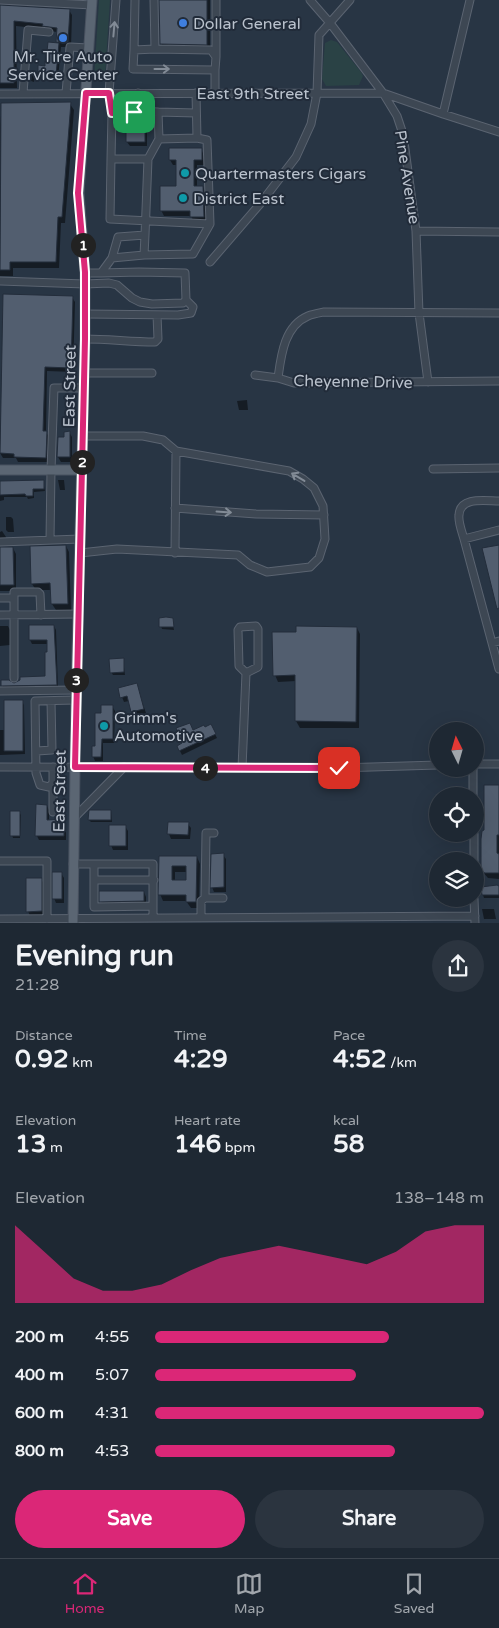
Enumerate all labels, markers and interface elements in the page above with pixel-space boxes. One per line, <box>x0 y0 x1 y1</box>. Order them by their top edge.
place label: Dollar General <box>193 14 301 34</box>
marker: Dollar General <box>177 17 189 29</box>
one-way arrow <box>109 21 119 37</box>
marker: Mr. Tire Auto Service Center <box>57 32 69 44</box>
place label: Mr. Tire Auto Service Center <box>8 47 119 85</box>
one-way arrow <box>154 64 170 74</box>
street label: East 9th Street <box>197 84 309 104</box>
pin <box>113 91 155 133</box>
icon: arrive <box>120 98 148 126</box>
street label: Pine Avenue <box>390 129 424 226</box>
place label: Quartermasters Cigars <box>195 164 366 184</box>
marker: Quartermasters Cigars <box>179 167 191 179</box>
place label: District East <box>193 189 284 209</box>
marker: District East <box>177 192 189 204</box>
pin: 1 <box>70 232 96 258</box>
text: 1 <box>79 237 88 254</box>
street label: East Street <box>59 344 81 428</box>
street label: Cheyenne Drive <box>293 371 413 393</box>
pin: 2 <box>70 450 94 474</box>
text: 2 <box>78 454 87 471</box>
one-way arrow <box>292 471 306 481</box>
one-way arrow <box>216 507 232 516</box>
pin: 3 <box>64 668 88 692</box>
text: 3 <box>72 672 81 689</box>
place label: Grimm's Automotive <box>114 708 203 746</box>
marker: Grimm's Automotive <box>98 720 110 732</box>
north arrow <box>429 722 484 778</box>
map controls <box>429 722 484 907</box>
pin <box>318 747 360 789</box>
street label: East Street <box>49 749 71 833</box>
icon: check <box>325 754 353 782</box>
pin: 4 <box>192 756 218 780</box>
text: 4 <box>201 760 210 777</box>
button: locate <box>429 787 484 842</box>
button: layers <box>429 852 484 907</box>
text: Evening run <box>15 939 174 973</box>
button: share <box>432 940 484 992</box>
text: 21:28 <box>15 975 59 995</box>
text: Distance <box>15 1027 73 1044</box>
text: Time <box>174 1027 207 1044</box>
text: Pace <box>333 1027 365 1044</box>
text: 0.92 <box>15 1044 69 1074</box>
text: 4:29 <box>174 1044 228 1074</box>
text: 4:52 <box>333 1044 387 1074</box>
text: km <box>69 1054 93 1071</box>
text: /km <box>387 1054 417 1071</box>
text: Elevation <box>15 1112 76 1129</box>
text: Heart rate <box>174 1112 241 1129</box>
text: kcal <box>333 1112 359 1129</box>
text: 13 <box>15 1129 46 1159</box>
text: 146 <box>174 1129 221 1159</box>
text: 58 <box>333 1129 364 1159</box>
text: m <box>46 1139 63 1156</box>
text: bpm <box>221 1139 255 1156</box>
text: Elevation <box>15 1188 85 1208</box>
text: 138–148 m <box>394 1188 484 1208</box>
text: 200 m <box>15 1327 64 1347</box>
text: 4:55 <box>95 1327 129 1347</box>
text: 400 m <box>15 1365 64 1385</box>
text: 5:07 <box>95 1365 129 1385</box>
text: 600 m <box>15 1403 64 1423</box>
text: 4:31 <box>95 1403 129 1423</box>
text: 800 m <box>15 1441 64 1461</box>
text: 4:53 <box>95 1441 129 1461</box>
button: Save <box>15 1490 245 1548</box>
button: Share <box>255 1490 484 1548</box>
tab: Home <box>65 1570 104 1617</box>
tab: Map <box>234 1570 264 1617</box>
tab: Saved <box>394 1570 434 1617</box>

